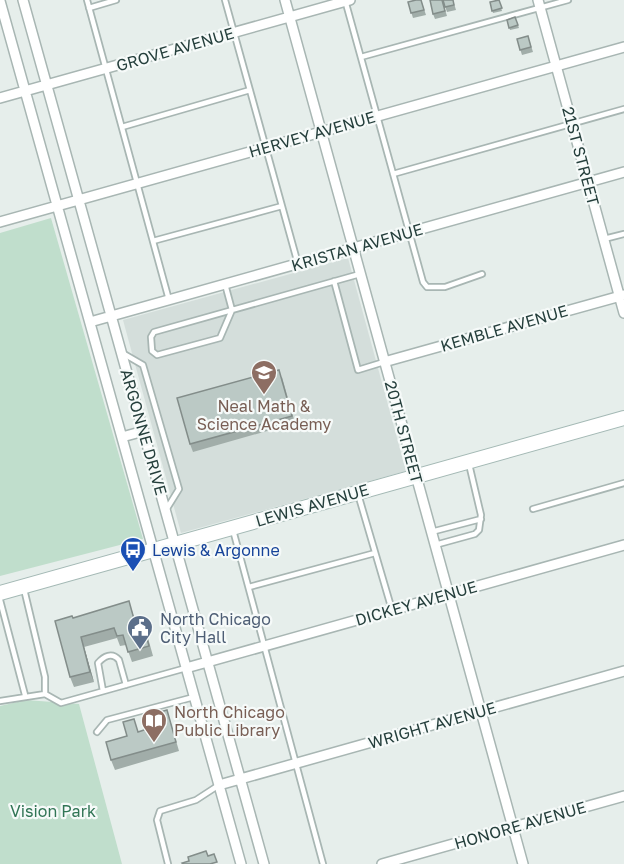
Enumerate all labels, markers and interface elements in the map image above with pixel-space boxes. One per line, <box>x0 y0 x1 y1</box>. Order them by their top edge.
street label: GROVE AVENUE <box>114 23 236 75</box>
street label: 21ST STREET <box>558 104 604 208</box>
street label: HERVEY AVENUE <box>246 106 378 162</box>
street label: KRISTAN AVENUE <box>289 219 425 275</box>
street label: KEMBLE AVENUE <box>438 300 570 356</box>
school or university icon: Neal Math & Science Academy <box>249 358 279 396</box>
street label: ARGONNE DRIVE <box>116 367 172 497</box>
street label: 20TH STREET <box>381 378 427 486</box>
place label: Neal Math & Science Academy <box>197 396 331 434</box>
street label: LEWIS AVENUE <box>253 479 371 531</box>
bus stop icon: Lewis & Argonne <box>118 535 148 573</box>
place label: Lewis & Argonne <box>152 540 280 560</box>
street label: DICKEY AVENUE <box>353 576 479 630</box>
place label: North Chicago City Hall <box>160 609 271 647</box>
public building icon: North Chicago City Hall <box>125 613 155 651</box>
street label: WRIGHT AVENUE <box>366 697 498 753</box>
place label: North Chicago Public Library <box>174 702 285 740</box>
library icon: North Chicago Public Library <box>139 706 169 744</box>
street label: HONORE AVENUE <box>452 797 588 853</box>
park label: Vision Park <box>10 801 96 821</box>

